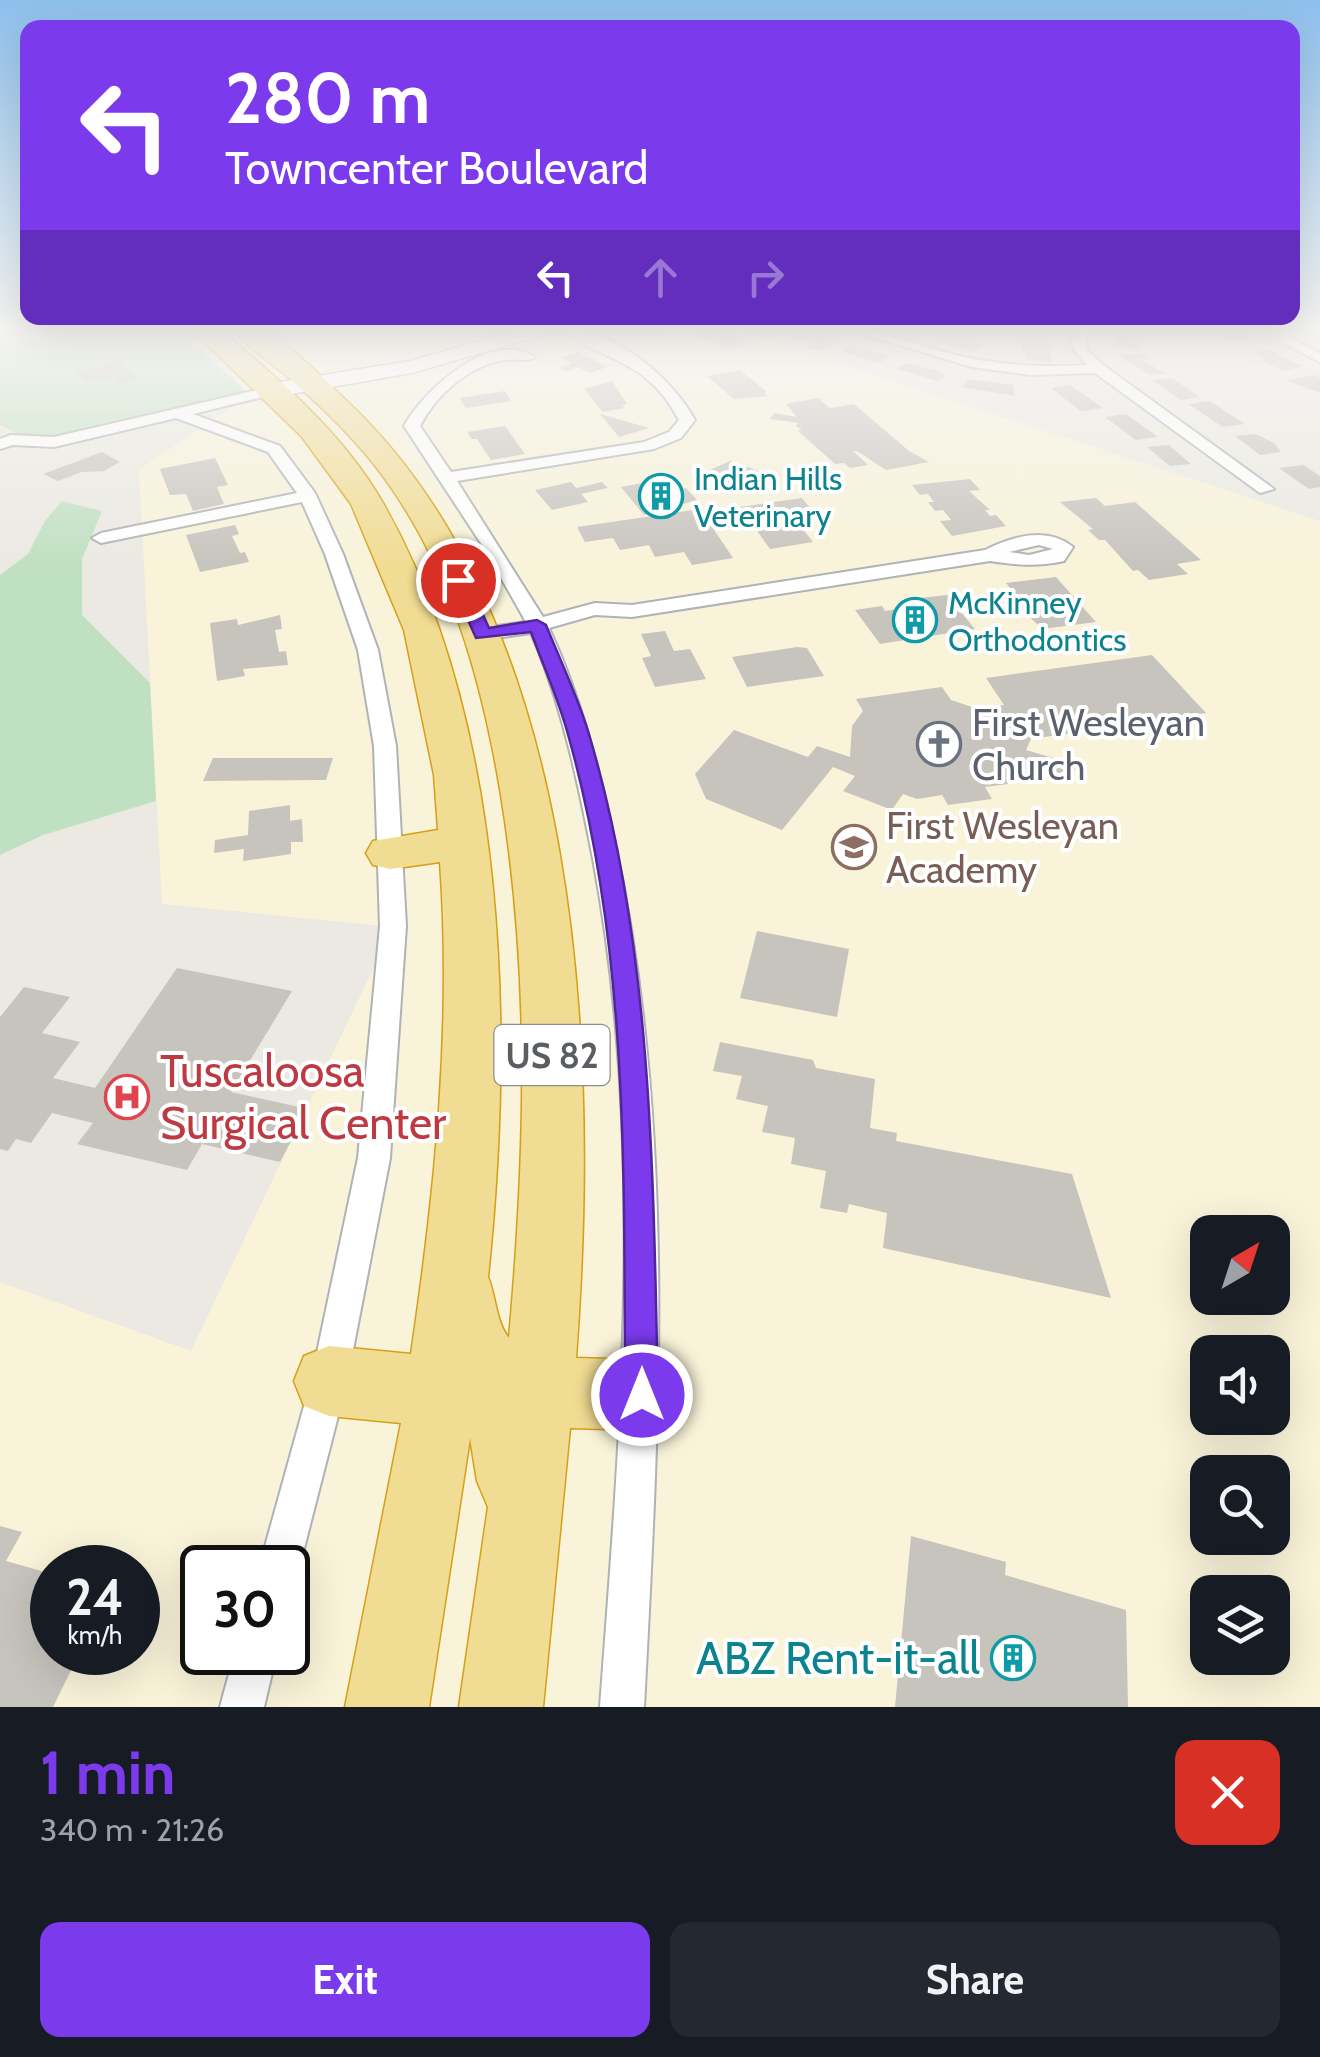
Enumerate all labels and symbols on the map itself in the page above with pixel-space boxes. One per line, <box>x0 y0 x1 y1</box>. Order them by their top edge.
place label: Indian Hills Veterinary <box>694 459 842 535</box>
building icon: Indian Hills Veterinary <box>638 473 684 519</box>
pin <box>416 538 501 623</box>
place label: McKinney Orthodontics <box>948 583 1127 659</box>
building icon: McKinney Orthodontics <box>892 597 938 643</box>
place label: First Wesleyan Church <box>972 699 1205 790</box>
church icon: First Wesleyan Church <box>916 721 962 767</box>
place label: First Wesleyan Academy <box>886 802 1119 893</box>
school or university icon: First Wesleyan Academy <box>831 824 877 870</box>
road number: US 82 <box>494 1025 610 1085</box>
place label: Tuscaloosa Surgical Center <box>160 1044 447 1150</box>
hospital icon: Tuscaloosa Surgical Center <box>104 1074 150 1120</box>
north arrow <box>1190 1215 1290 1315</box>
position arrow <box>590 1343 694 1447</box>
speed limit sign: 30 <box>180 1545 310 1675</box>
place label: ABZ Rent-it-all <box>696 1631 980 1685</box>
building icon: ABZ Rent-it-all <box>990 1635 1036 1681</box>

